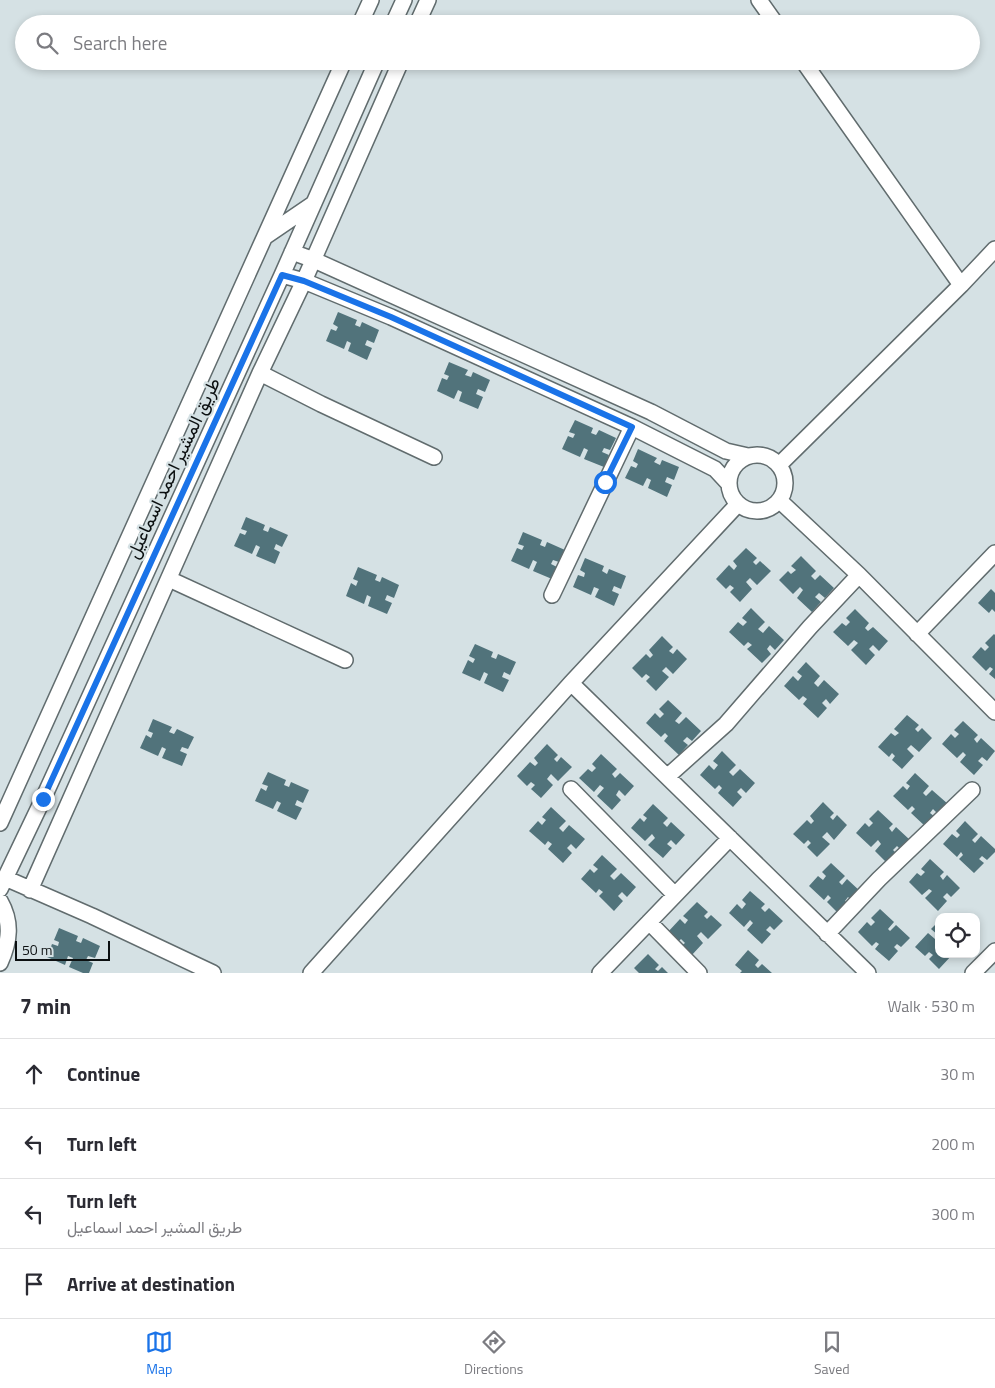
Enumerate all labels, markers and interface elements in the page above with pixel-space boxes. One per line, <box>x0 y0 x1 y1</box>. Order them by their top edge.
search box <box>15 15 980 70</box>
text: Search here <box>73 28 167 57</box>
icon: search <box>33 29 61 57</box>
street label: طريق المشير احمد اسماعيل <box>119 373 227 563</box>
route start <box>594 471 617 494</box>
route end <box>32 788 55 811</box>
map controls <box>935 913 980 958</box>
button: locate <box>935 913 980 958</box>
scale bar <box>15 938 110 961</box>
text: 50 m <box>22 939 52 960</box>
text: 7 min <box>20 990 71 1022</box>
text: Walk · 530 m <box>887 994 975 1018</box>
text: Continue <box>67 1059 140 1088</box>
icon: ahead <box>20 1060 48 1088</box>
text: 30 m <box>940 1062 975 1086</box>
text: Turn left <box>67 1129 137 1158</box>
icon: left <box>20 1130 48 1158</box>
text: 200 m <box>931 1132 975 1156</box>
text: Turn left <box>67 1186 137 1215</box>
icon: left <box>20 1200 48 1228</box>
text: 300 m <box>931 1202 975 1226</box>
text: طريق المشير احمد اسماعيل <box>67 1215 242 1239</box>
text: Arrive at destination <box>67 1269 235 1298</box>
icon: arrive <box>20 1270 48 1298</box>
tab: Map <box>145 1328 173 1379</box>
tab: Directions <box>464 1328 523 1379</box>
tab: Saved <box>814 1328 850 1379</box>

